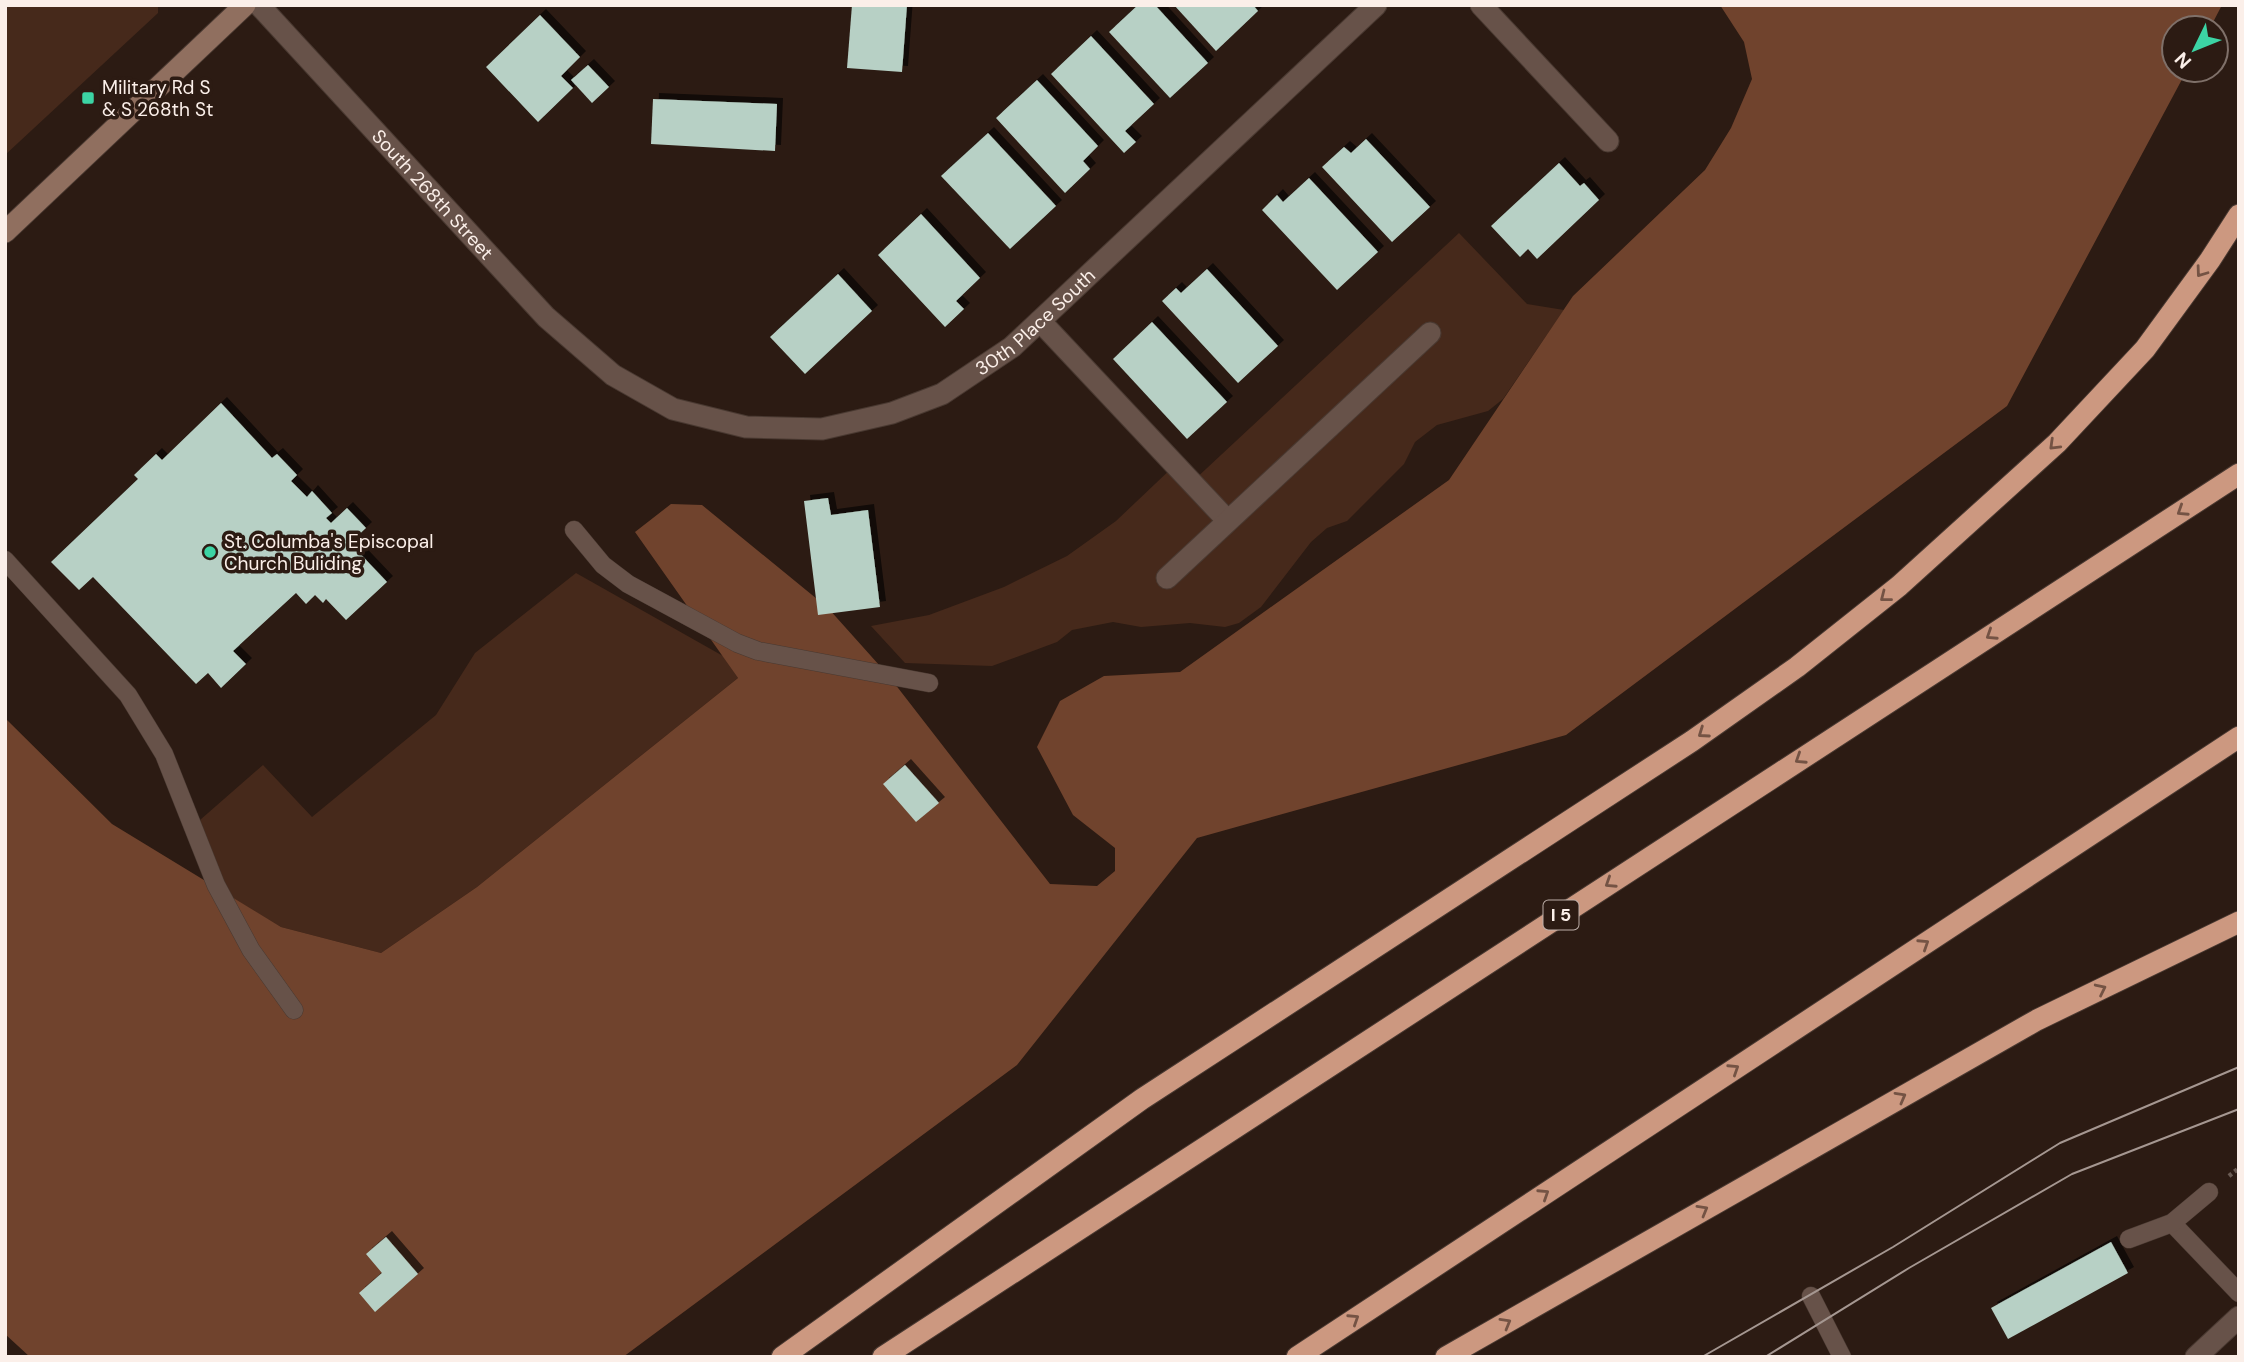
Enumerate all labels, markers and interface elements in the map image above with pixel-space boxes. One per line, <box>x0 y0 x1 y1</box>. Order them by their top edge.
north arrow <box>2160 14 2230 84</box>
text: N <box>2169 47 2197 74</box>
place label: Military Rd S & S 268th St <box>102 75 213 122</box>
marker: Military Rd S & S 268th St <box>80 90 96 106</box>
street label: South 268th Street <box>366 124 499 265</box>
street label: 30th Place South <box>970 263 1101 381</box>
one-way arrow <box>2197 264 2210 277</box>
one-way arrow <box>2049 436 2062 449</box>
one-way arrow <box>2176 503 2189 516</box>
place label: St. Columba's Episcopal Church Buliding <box>224 529 433 576</box>
marker: St. Columba's Episcopal Church Buliding <box>202 544 218 560</box>
one-way arrow <box>1880 589 1893 601</box>
one-way arrow <box>1986 627 1999 639</box>
one-way arrow <box>1698 725 1711 737</box>
one-way arrow <box>1795 751 1808 764</box>
one-way arrow <box>1604 875 1617 888</box>
road number: I 5 <box>1544 900 1578 930</box>
one-way arrow <box>1916 939 1929 952</box>
one-way arrow <box>2094 983 2106 997</box>
one-way arrow <box>1726 1065 1739 1077</box>
one-way arrow <box>1893 1092 1906 1105</box>
one-way arrow <box>1536 1190 1549 1202</box>
one-way arrow <box>1695 1205 1708 1218</box>
one-way arrow <box>1346 1315 1359 1327</box>
one-way arrow <box>1498 1318 1511 1331</box>

